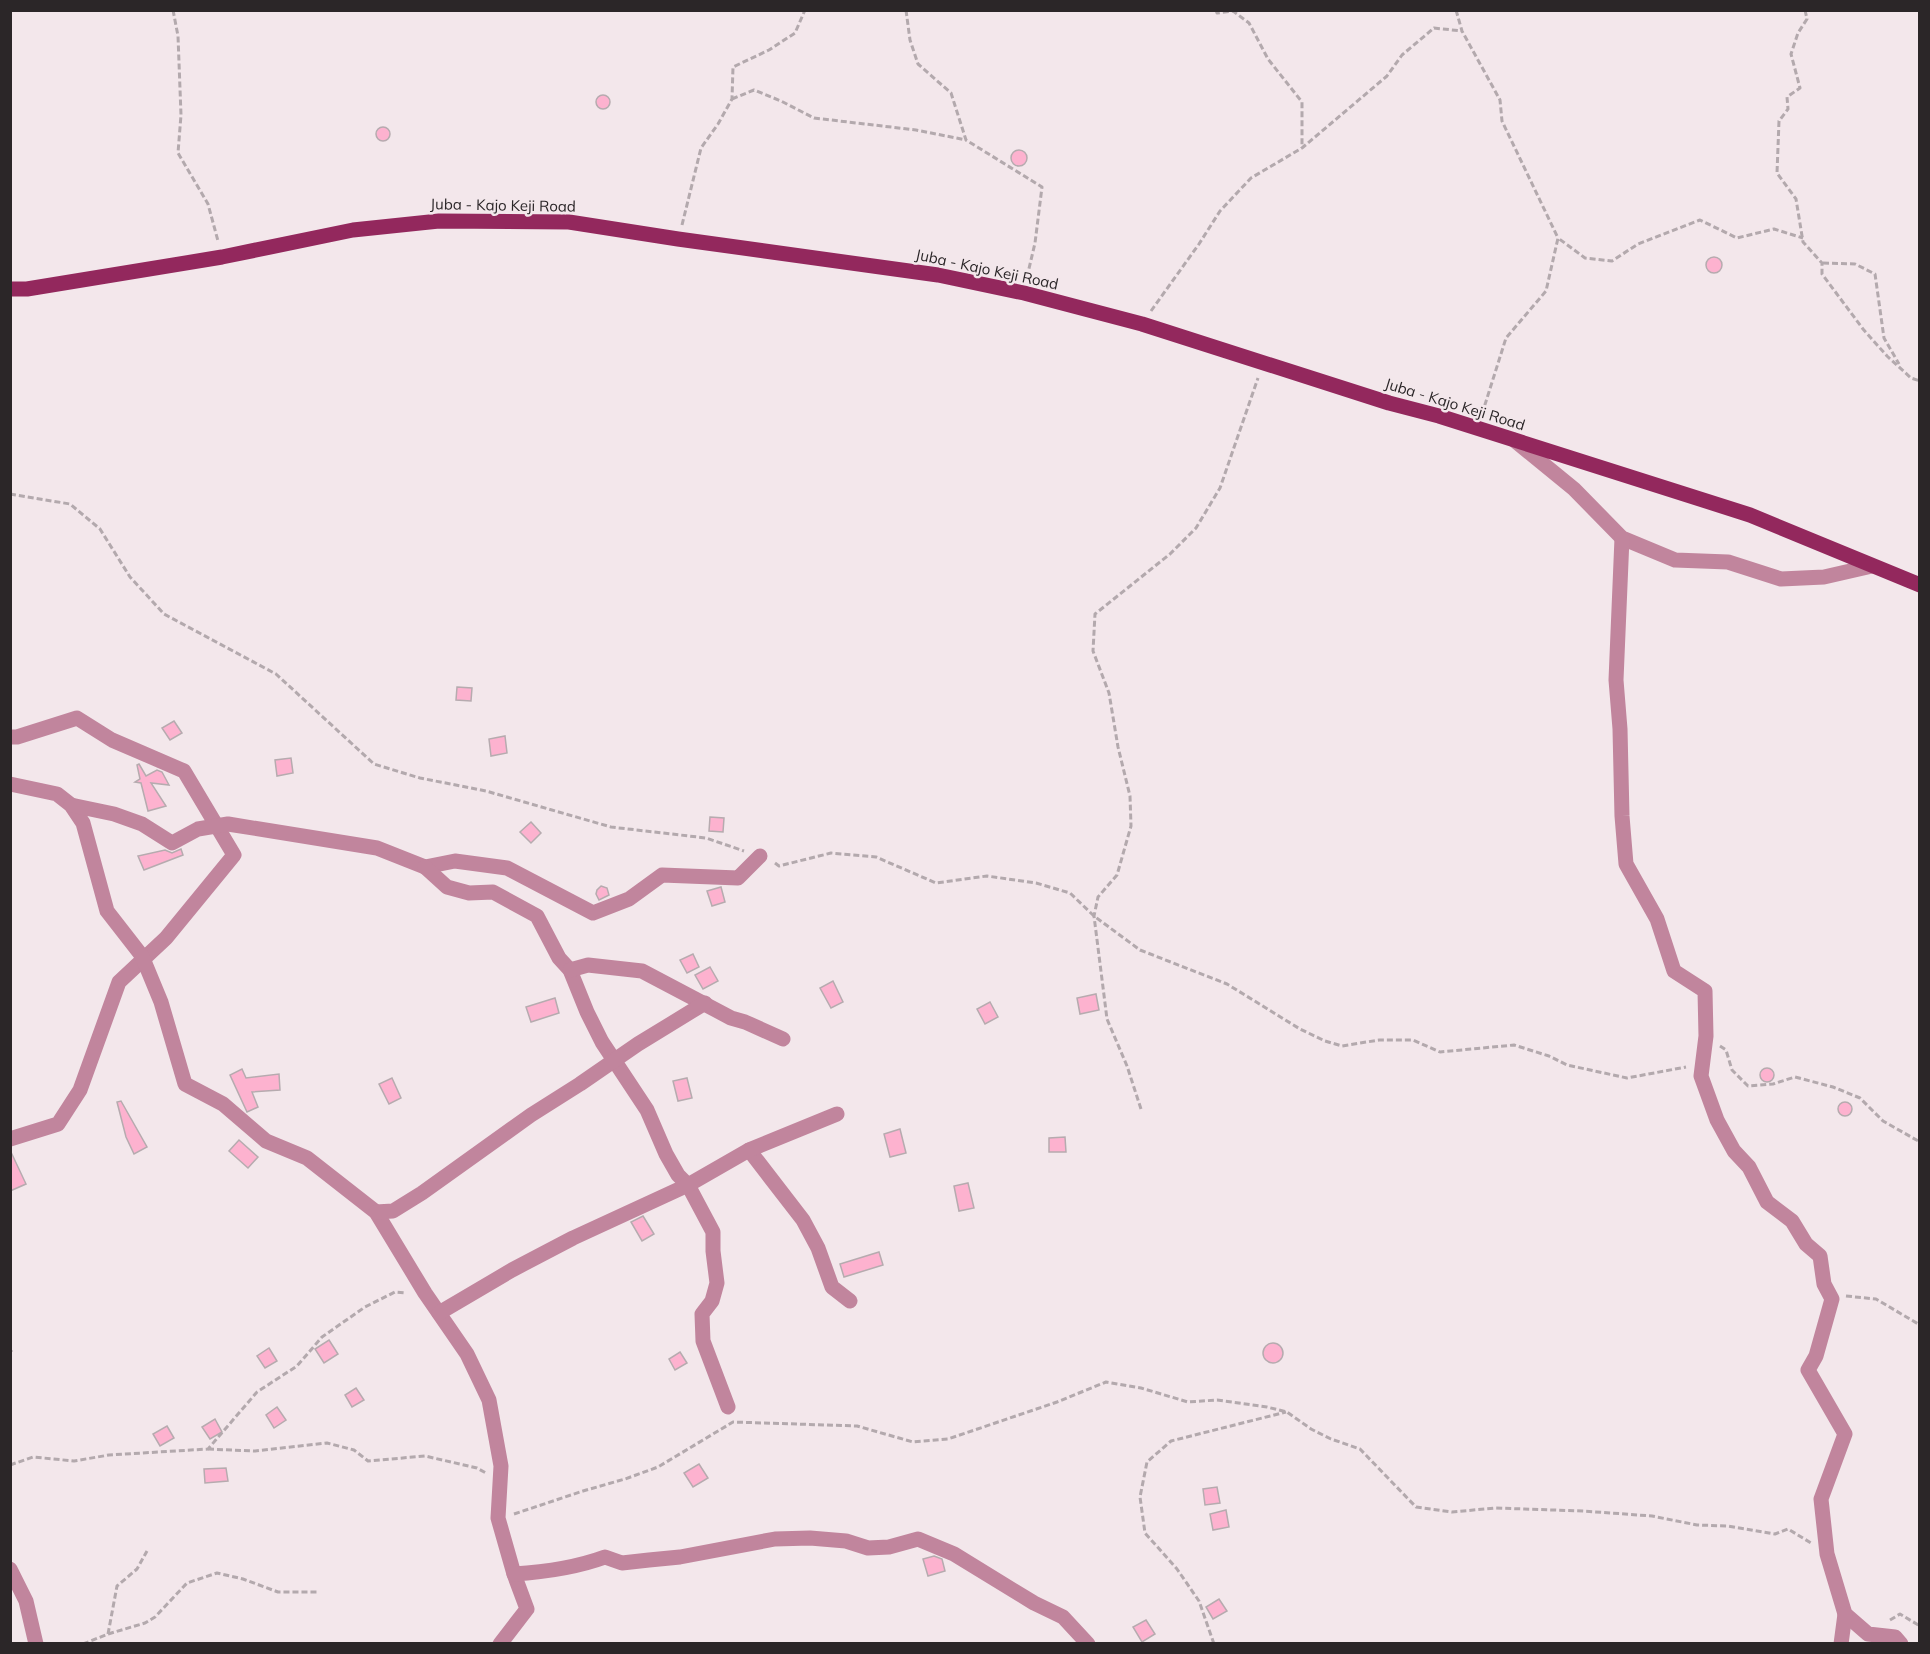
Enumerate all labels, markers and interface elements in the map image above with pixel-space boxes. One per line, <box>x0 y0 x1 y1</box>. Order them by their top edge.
street label: Juba - Kajo Keji Road <box>430 194 576 216</box>
street label: Juba - Kajo Keji Road <box>914 245 1060 293</box>
street label: Juba - Kajo Keji Road <box>1383 374 1527 434</box>

